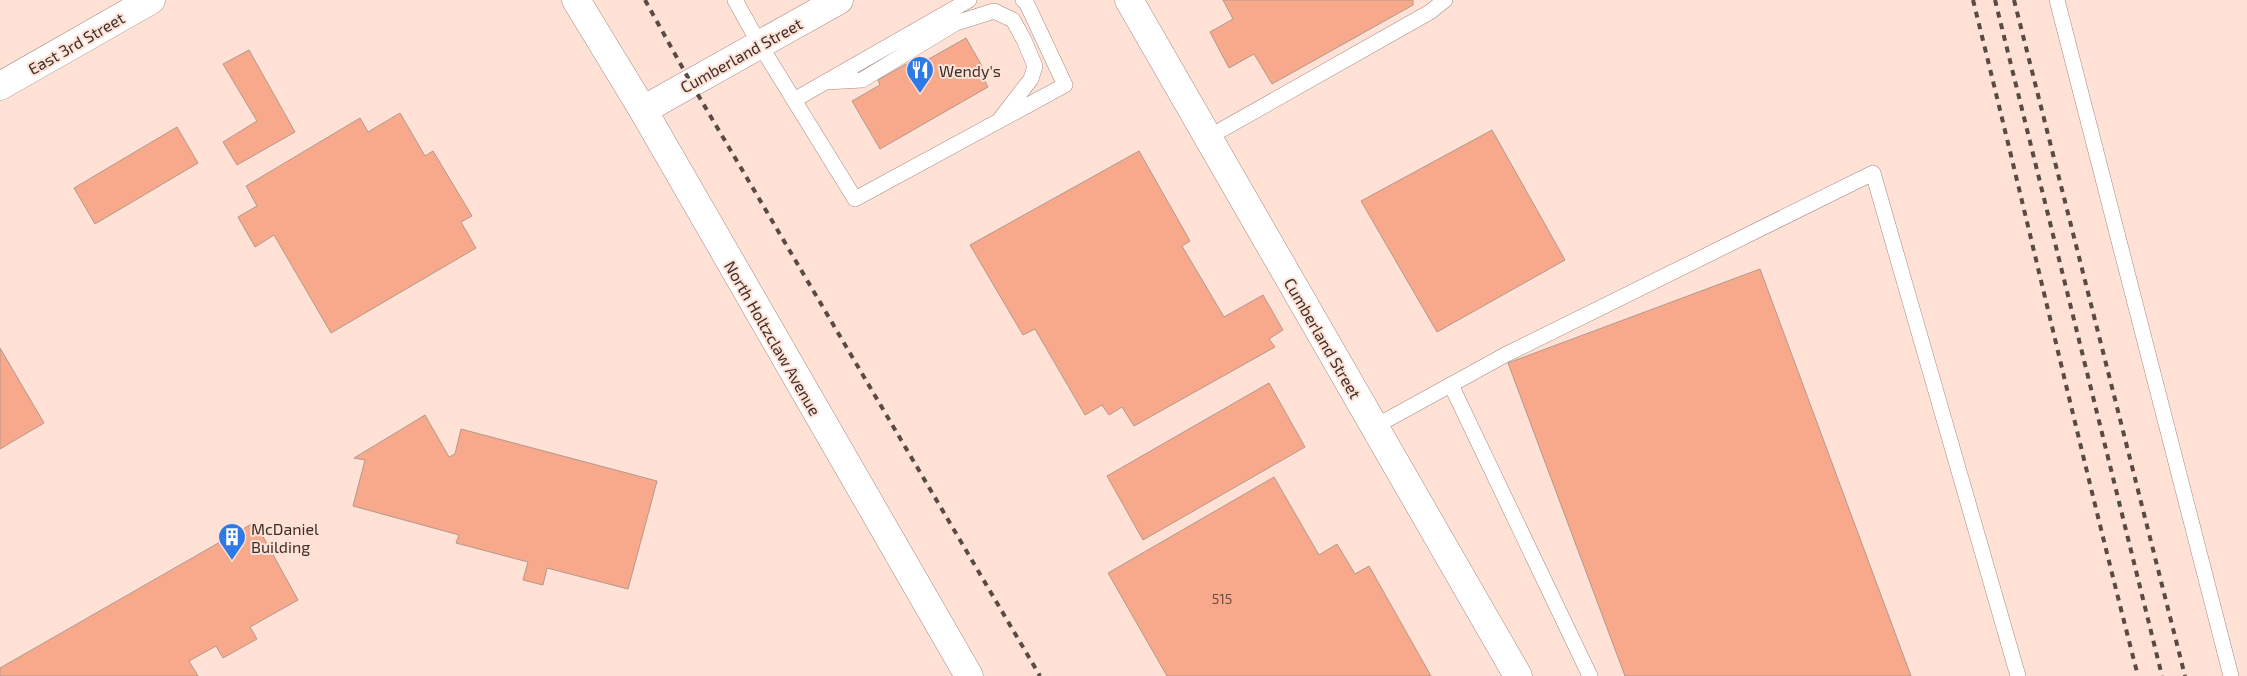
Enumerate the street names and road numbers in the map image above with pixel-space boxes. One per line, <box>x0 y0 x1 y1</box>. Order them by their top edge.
street label: East 3rd Street <box>25 8 127 78</box>
street label: Cumberland Street <box>677 14 805 96</box>
street label: North Holtzclaw Avenue <box>721 257 825 419</box>
street label: Cumberland Street <box>1281 274 1365 402</box>

